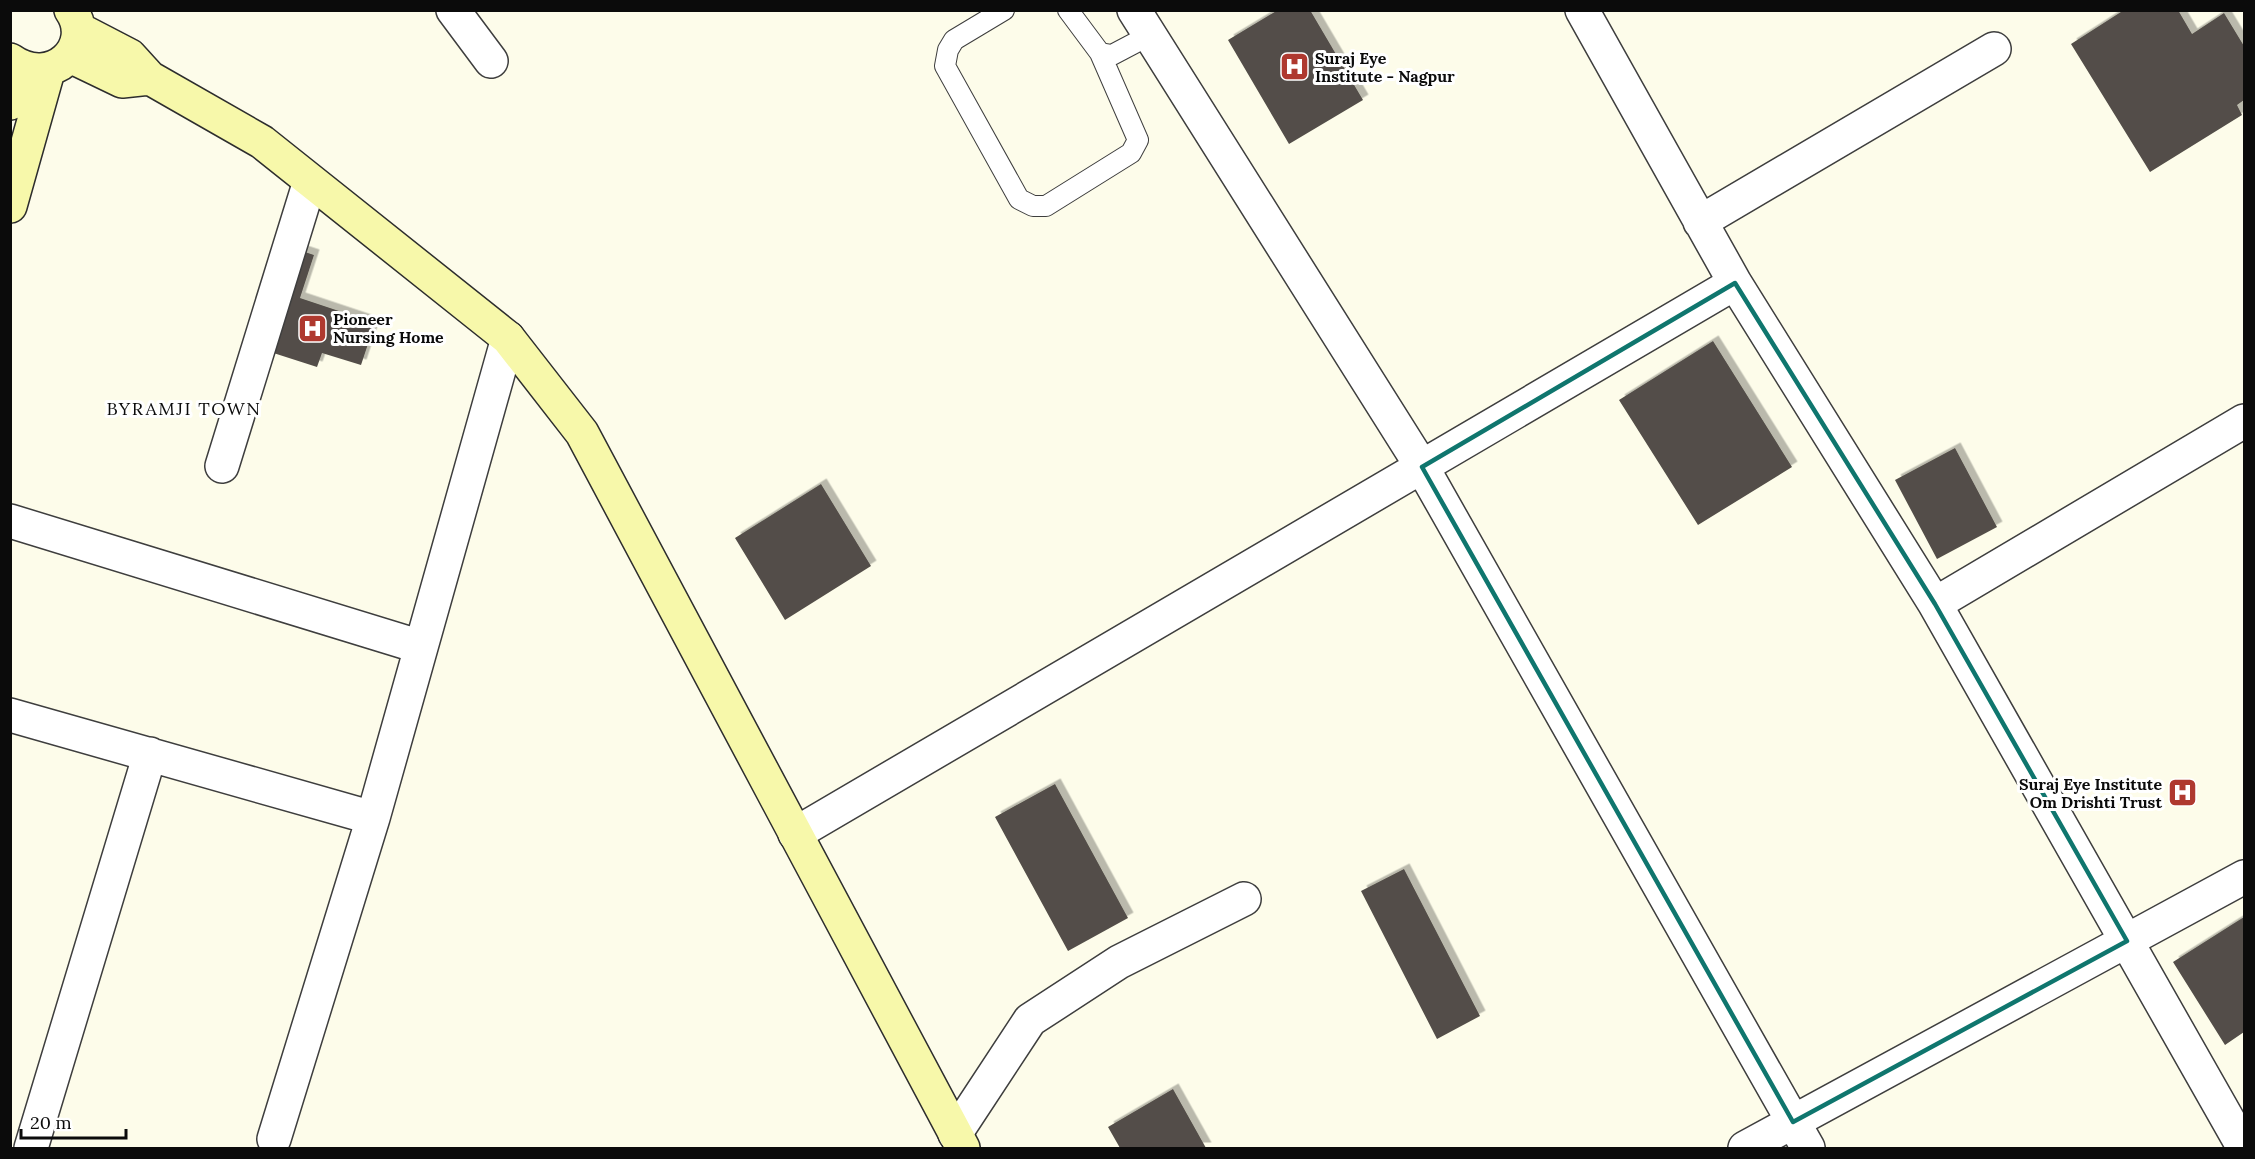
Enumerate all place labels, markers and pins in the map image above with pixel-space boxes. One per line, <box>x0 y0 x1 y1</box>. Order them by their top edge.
place label: Suraj Eye Institute - Nagpur <box>1315 48 1455 86</box>
hospital icon: Suraj Eye Institute - Nagpur <box>1278 51 1310 83</box>
place label: Pioneer Nursing Home <box>333 309 444 347</box>
hospital icon: Pioneer Nursing Home <box>296 312 328 344</box>
place label: Suraj Eye Institute Om Drishti Trust <box>2019 774 2162 812</box>
hospital icon: Suraj Eye Institute Om Drishti Trust <box>2167 777 2199 809</box>

